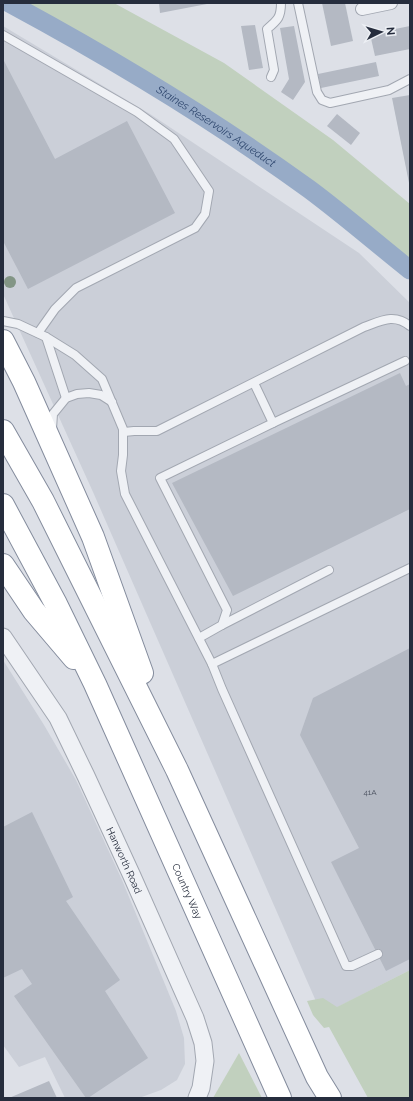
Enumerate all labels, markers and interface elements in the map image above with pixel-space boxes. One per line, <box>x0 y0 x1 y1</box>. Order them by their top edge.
north arrow <box>361 12 401 52</box>
text: N <box>384 26 397 36</box>
water label: Staines Reservoirs Aqueduct <box>153 83 278 170</box>
house number: 41A <box>363 787 377 797</box>
street label: Hanworth Road <box>104 826 144 895</box>
street label: Country Way <box>170 862 204 921</box>

